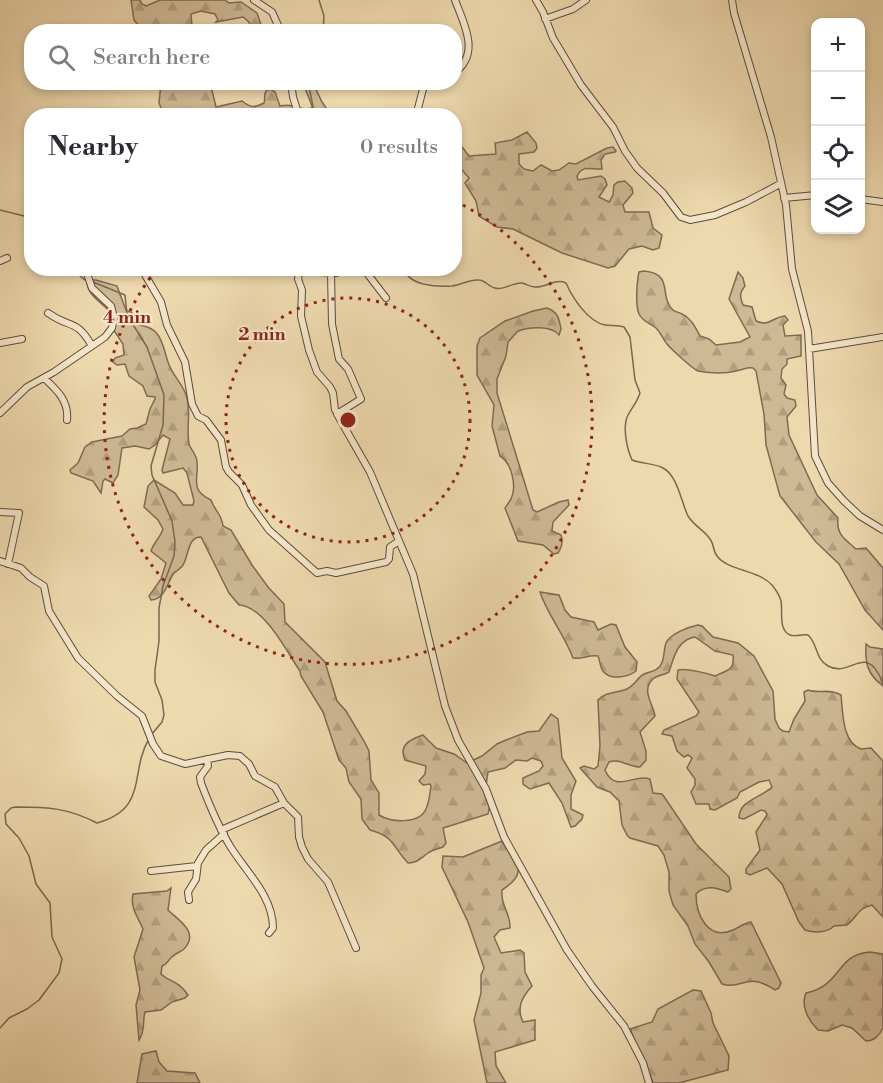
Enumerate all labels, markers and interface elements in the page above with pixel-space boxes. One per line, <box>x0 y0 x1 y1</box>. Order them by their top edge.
map controls <box>811 18 865 234</box>
button: + <box>811 18 865 72</box>
search box <box>24 24 462 90</box>
icon: search <box>45 41 78 74</box>
text: Search here <box>93 44 210 71</box>
button: − <box>811 72 865 126</box>
button: locate <box>811 126 865 180</box>
text: Nearby <box>48 131 138 163</box>
text: 0 results <box>360 135 438 160</box>
button: layers <box>811 180 865 234</box>
text: 4 min <box>103 306 151 329</box>
text: 2 min <box>238 323 286 346</box>
centre of rings <box>338 410 358 430</box>

